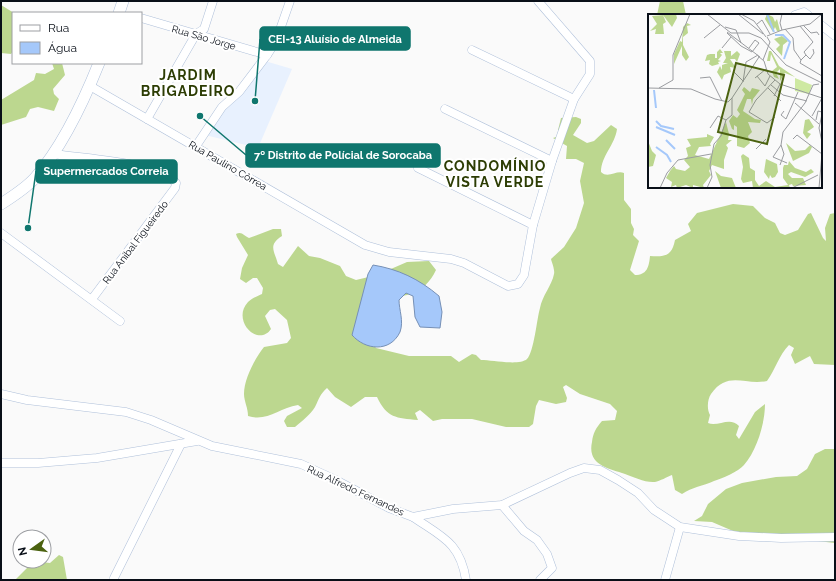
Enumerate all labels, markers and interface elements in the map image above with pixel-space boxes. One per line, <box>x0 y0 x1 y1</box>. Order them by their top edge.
legend <box>12 12 142 64</box>
inset map <box>648 14 822 188</box>
text: Rua <box>48 21 69 35</box>
street label: Rua São Jorge <box>171 23 237 52</box>
callout: CEI-13 Aluísio de Almeida <box>260 27 410 50</box>
text: CEI-13 Aluísio de Almeida <box>268 33 402 46</box>
text: Água <box>48 41 77 55</box>
district label: JARDIM BRIGADEIRO <box>141 67 235 99</box>
street label: Rua Paulino Côrrea <box>187 139 269 192</box>
callout: 7º Distrito de Polícial de Sorocaba <box>246 144 440 167</box>
text: 7º Distrito de Polícial de Sorocaba <box>254 149 432 162</box>
district label: CONDOMÍNIO VISTA VERDE <box>444 157 546 190</box>
callout: Supermercados Correia <box>36 160 177 183</box>
text: Supermercados Correia <box>43 165 169 178</box>
street label: Rua Aníbal Figueiredo <box>101 199 170 286</box>
street label: Rua Alfredo Fernandes <box>306 463 406 518</box>
north arrow <box>12 529 52 569</box>
text: N <box>15 546 30 557</box>

